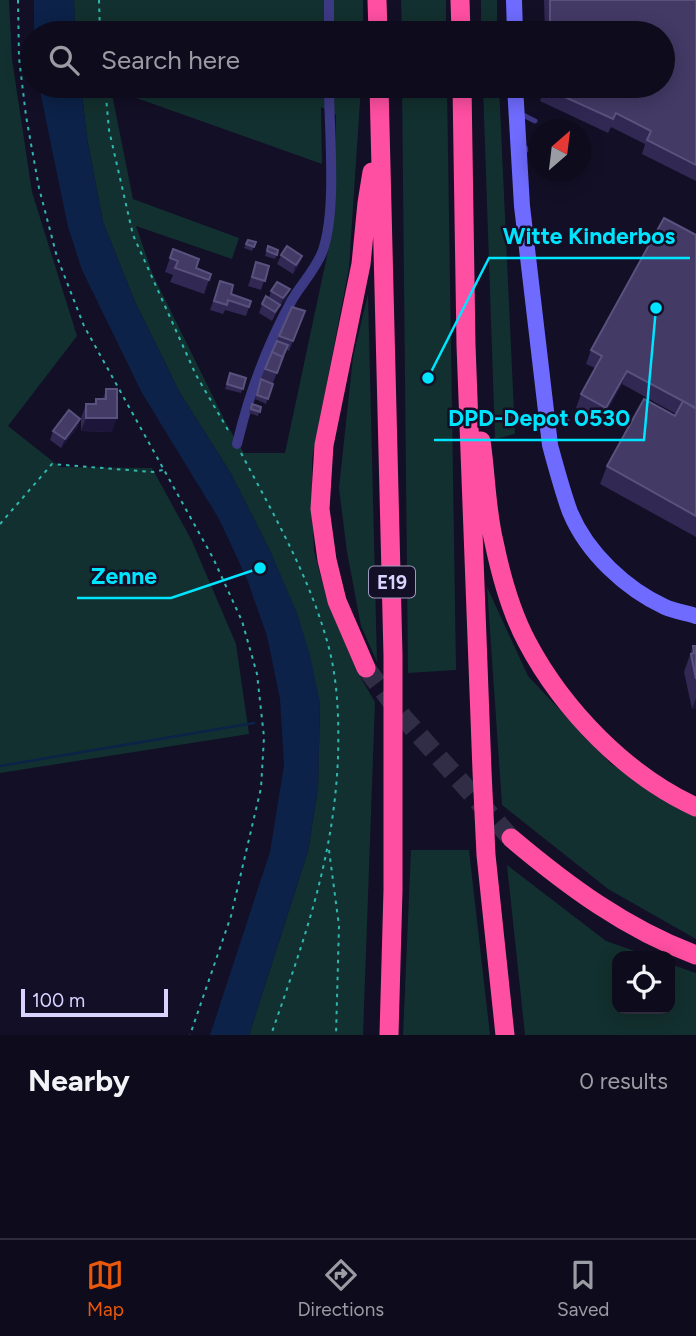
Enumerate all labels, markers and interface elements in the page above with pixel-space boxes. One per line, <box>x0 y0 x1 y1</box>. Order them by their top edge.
search box <box>21 21 675 98</box>
icon: search <box>45 41 83 79</box>
text: Search here <box>101 44 240 76</box>
north arrow <box>528 119 591 182</box>
callout: Witte Kinderbos <box>489 214 690 258</box>
text: Witte Kinderbos <box>503 222 676 250</box>
callout: DPD-Depot 0530 <box>434 396 644 440</box>
text: DPD-Depot 0530 <box>448 404 630 432</box>
callout: Zenne <box>77 554 171 598</box>
text: Zenne <box>91 562 157 590</box>
road number: E19 <box>369 566 415 597</box>
map controls <box>612 951 675 1014</box>
button: locate <box>612 951 675 1014</box>
scale bar <box>21 986 168 1018</box>
text: 100 m <box>32 989 85 1012</box>
text: Nearby <box>28 1062 130 1099</box>
text: 0 results <box>579 1067 668 1095</box>
tab: Map <box>86 1256 124 1321</box>
tab: Directions <box>297 1256 384 1321</box>
tab: Saved <box>557 1256 609 1321</box>

